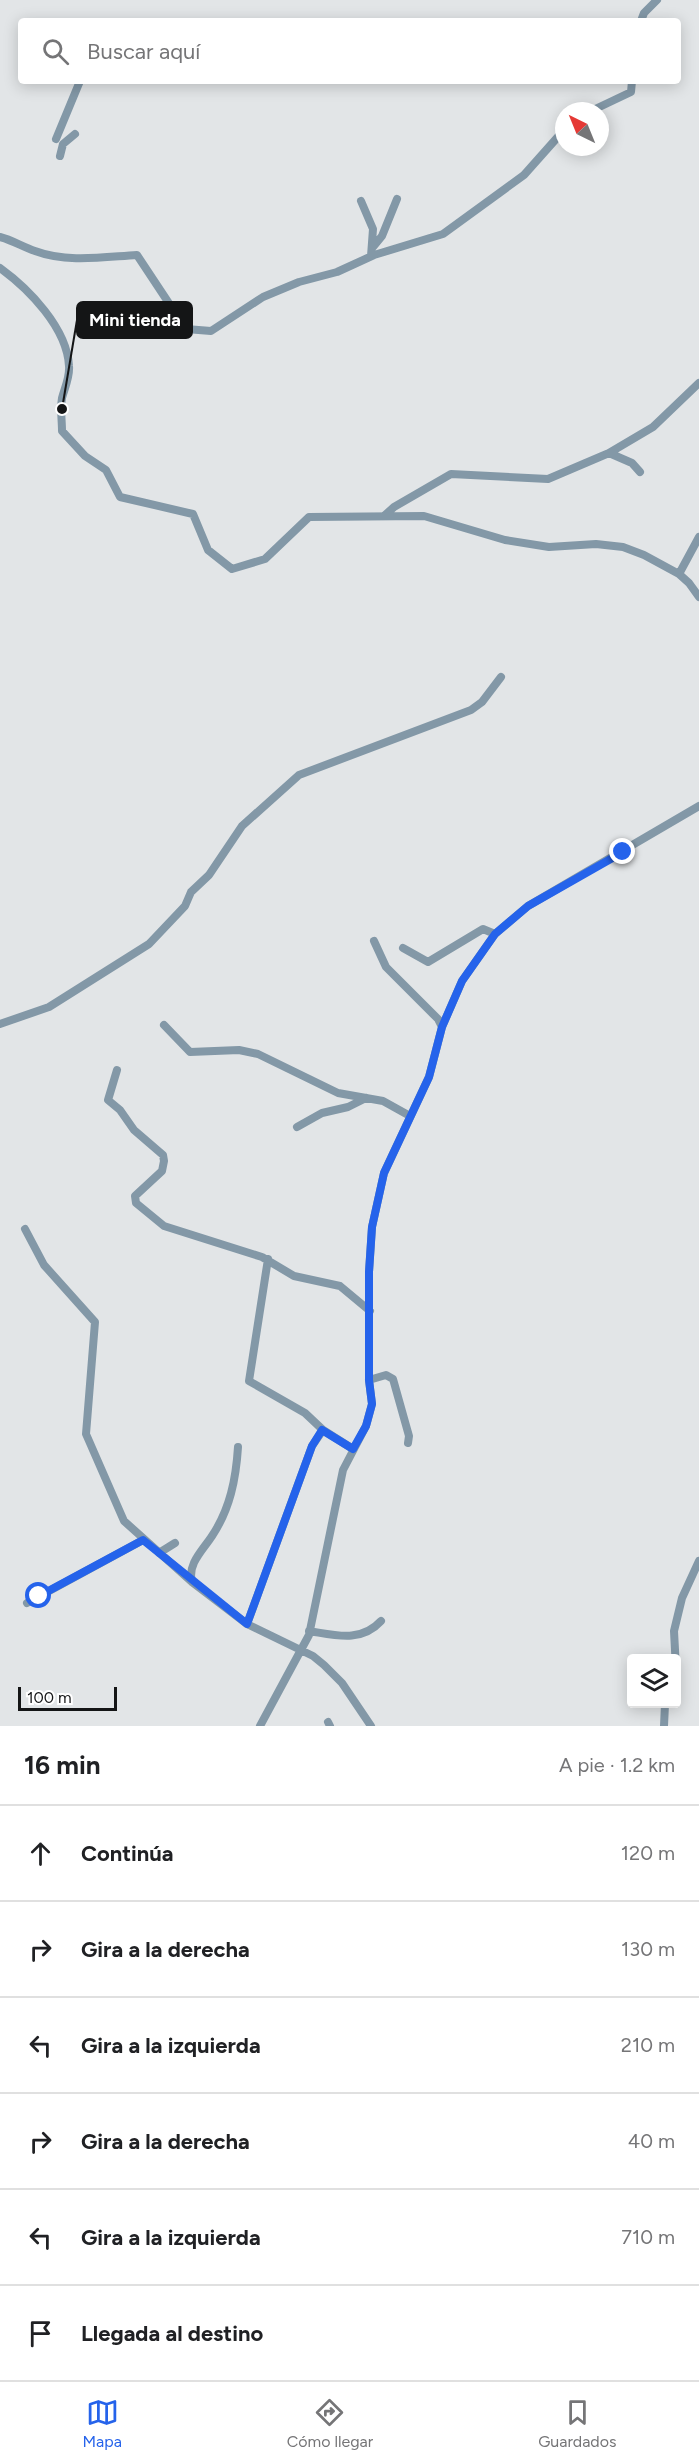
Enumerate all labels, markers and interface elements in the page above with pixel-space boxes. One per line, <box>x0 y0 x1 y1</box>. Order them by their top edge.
search box <box>18 18 681 84</box>
icon: search <box>39 35 72 68</box>
text: Buscar aquí <box>87 38 200 65</box>
north arrow <box>555 102 609 156</box>
callout: Mini tienda <box>77 302 192 338</box>
text: Mini tienda <box>89 309 181 331</box>
route end <box>609 838 635 864</box>
route start <box>25 1582 51 1608</box>
map controls <box>627 1654 681 1708</box>
button: layers <box>627 1654 681 1708</box>
scale bar <box>18 1684 117 1712</box>
text: 100 m <box>27 1688 72 1707</box>
text: 16 min <box>24 1749 101 1781</box>
text: A pie · 1.2 km <box>559 1753 675 1777</box>
icon: ahead <box>24 1837 57 1870</box>
text: Continúa <box>81 1840 174 1867</box>
text: 120 m <box>621 1841 675 1865</box>
icon: right <box>24 1933 57 1966</box>
text: Gira a la derecha <box>81 1936 250 1963</box>
text: 130 m <box>621 1937 675 1961</box>
icon: left <box>24 2029 57 2062</box>
text: Gira a la izquierda <box>81 2032 261 2059</box>
text: 210 m <box>621 2033 675 2057</box>
icon: right <box>24 2125 57 2158</box>
text: Gira a la derecha <box>81 2128 250 2155</box>
text: 40 m <box>628 2129 675 2153</box>
icon: left <box>24 2221 57 2254</box>
text: Gira a la izquierda <box>81 2224 261 2251</box>
text: 710 m <box>621 2225 675 2249</box>
icon: arrive <box>24 2317 57 2350</box>
text: Llegada al destino <box>81 2320 263 2347</box>
tab: Mapa <box>82 2396 122 2451</box>
tab: Cómo llegar <box>287 2396 373 2451</box>
tab: Guardados <box>538 2396 616 2451</box>

